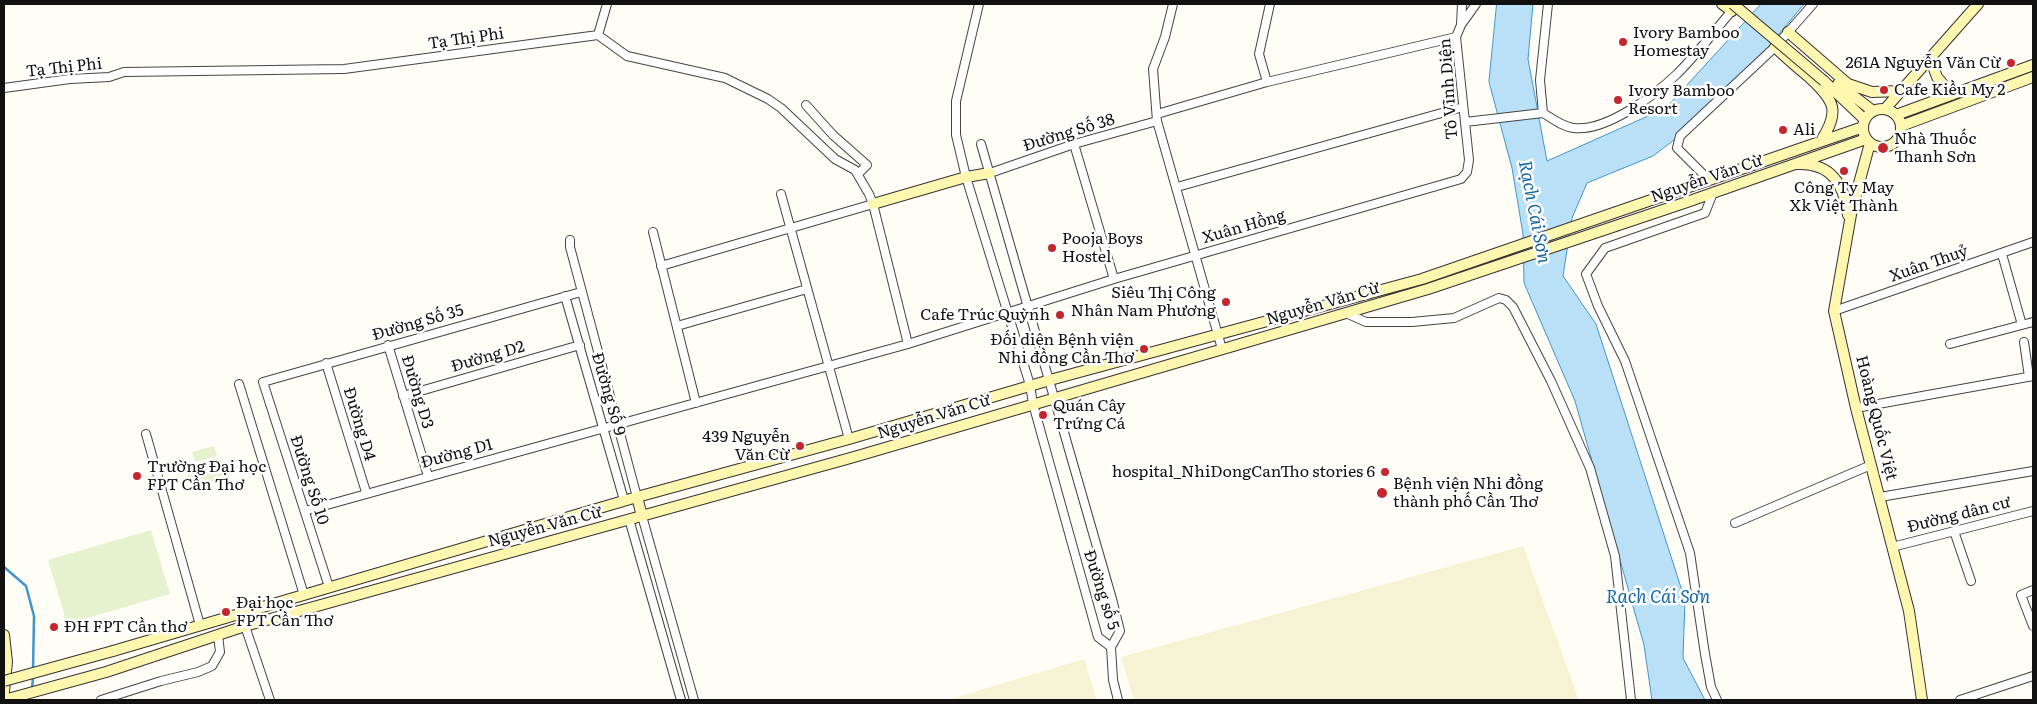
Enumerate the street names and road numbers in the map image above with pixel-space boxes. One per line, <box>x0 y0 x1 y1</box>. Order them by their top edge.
street label: Tạ Thị Phi <box>427 24 505 54</box>
street label: Tô Vĩnh Diện <box>1436 38 1462 140</box>
street label: Tạ Thị Phi <box>25 54 103 82</box>
street label: Đường Số 38 <box>1021 110 1117 156</box>
street label: Nguyễn Văn Cừ <box>1648 151 1766 207</box>
street label: Xuân Hồng <box>1200 206 1288 248</box>
street label: Xuân Thuỷ <box>1887 242 1971 286</box>
street label: Nguyễn Văn Cừ <box>1264 279 1382 329</box>
street label: Đường Số 35 <box>370 301 466 345</box>
street label: Đường D2 <box>449 337 527 377</box>
street label: Đường Số 9 <box>587 350 629 438</box>
street label: Đường D3 <box>397 353 437 431</box>
street label: Hoàng Quốc Việt <box>1851 354 1901 482</box>
street label: Đường D4 <box>339 385 379 463</box>
street label: Nguyễn Văn Cừ <box>875 391 993 443</box>
street label: Đường Số 10 <box>285 433 333 527</box>
street label: Đường D1 <box>419 435 495 473</box>
street label: Đường dân cư <box>1905 493 2013 537</box>
street label: Nguyễn Văn Cừ <box>486 503 604 551</box>
street label: Đường số 5 <box>1079 548 1123 632</box>

